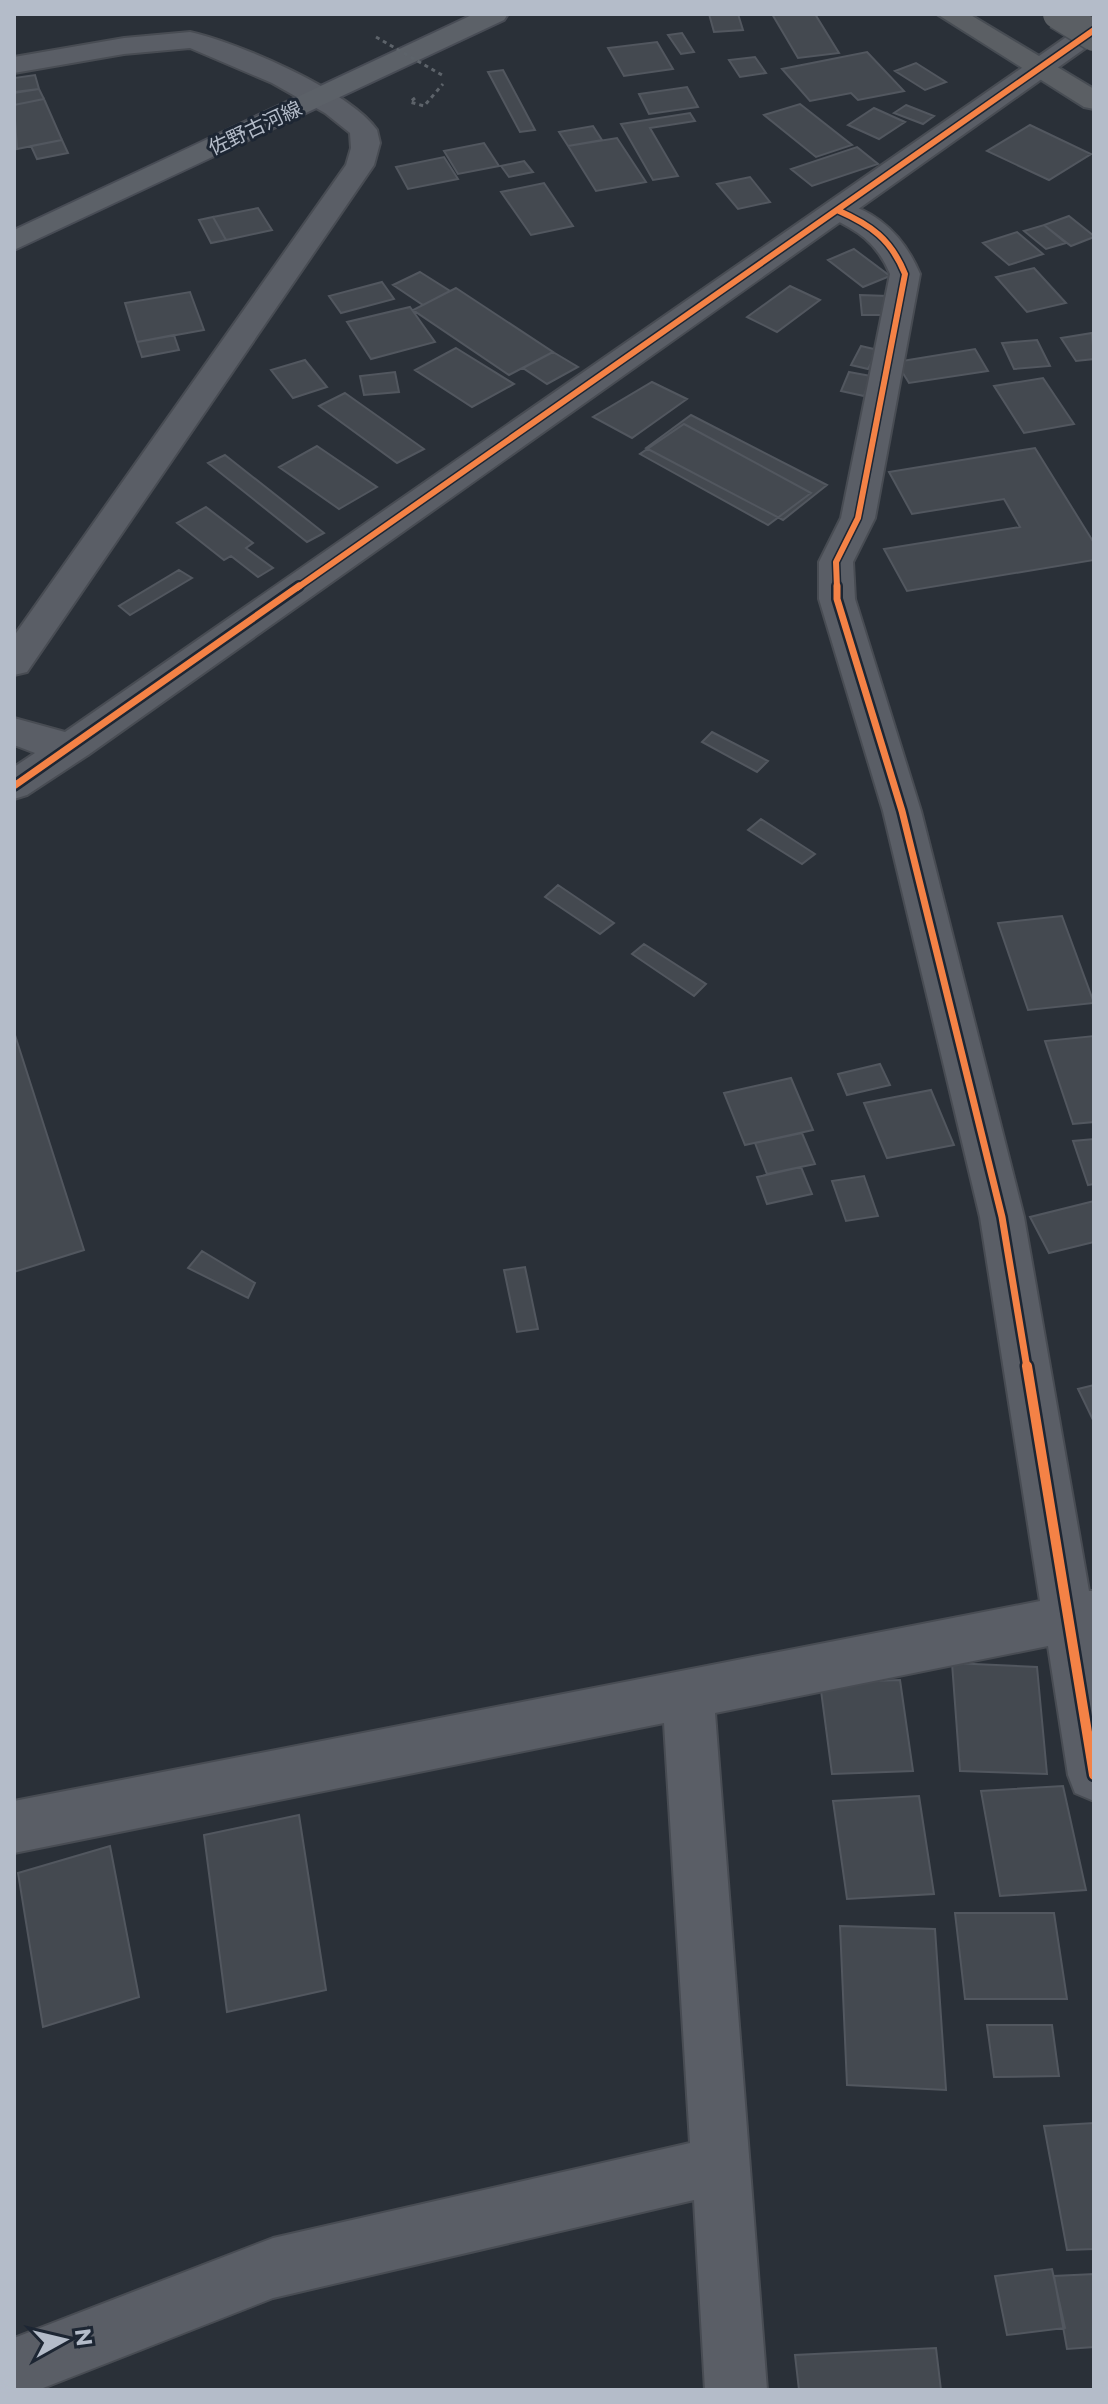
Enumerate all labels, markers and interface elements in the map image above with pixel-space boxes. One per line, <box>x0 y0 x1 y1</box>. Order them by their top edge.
street label: 佐野古河線 <box>205 96 305 160</box>
north arrow <box>24 2300 104 2380</box>
text: N <box>69 2327 98 2348</box>

